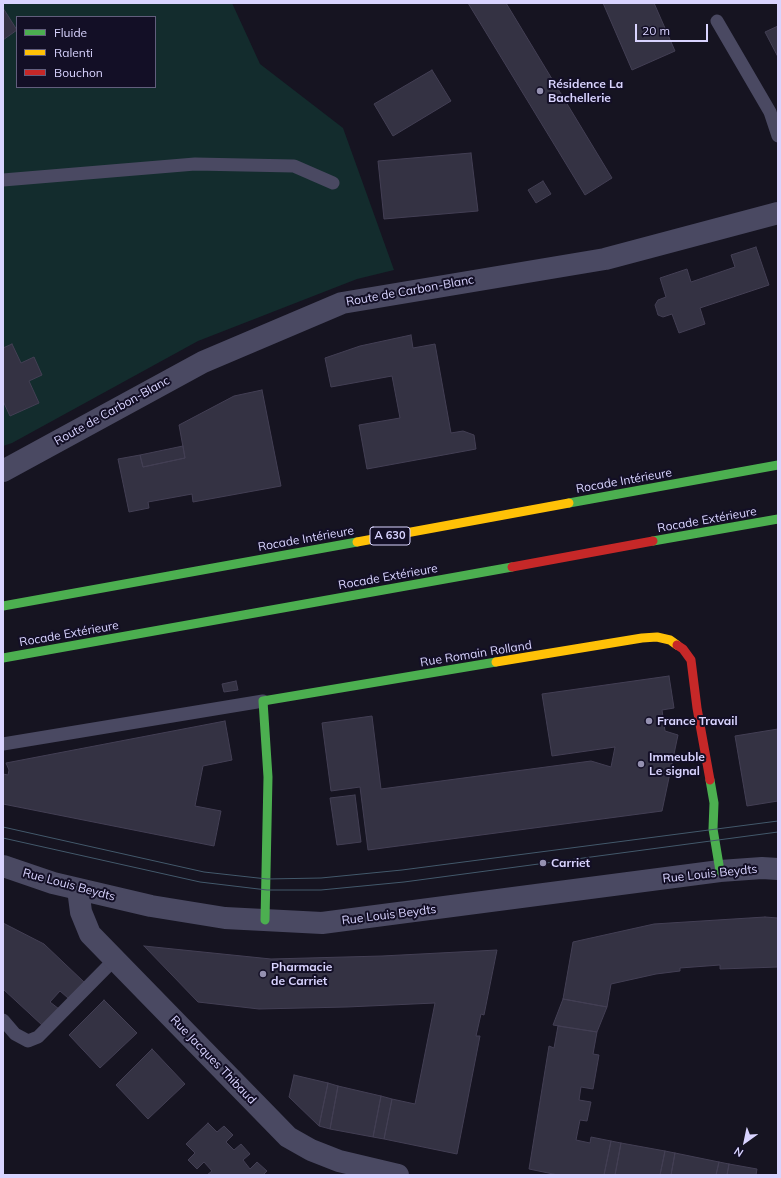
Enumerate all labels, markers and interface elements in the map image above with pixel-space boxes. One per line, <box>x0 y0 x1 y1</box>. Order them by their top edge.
legend <box>16 16 156 88</box>
scale bar <box>637 16 710 42</box>
text: 20 m <box>642 23 670 38</box>
text: Fluide <box>54 25 87 40</box>
text: Ralenti <box>54 45 93 60</box>
text: Bouchon <box>54 65 103 80</box>
place label: Résidence La Bachellerie <box>548 77 623 105</box>
marker: Résidence La Bachellerie <box>535 86 545 96</box>
street label: Route de Carbon-Blanc <box>345 273 475 309</box>
street label: Route de Carbon-Blanc <box>52 373 172 449</box>
street label: Rocade Intérieure <box>575 465 673 497</box>
street label: Rocade Extérieure <box>656 504 758 536</box>
street label: Rocade Intérieure <box>257 523 355 555</box>
road number: A 630 <box>370 527 410 545</box>
street label: Rocade Extérieure <box>337 561 439 593</box>
street label: Rocade Extérieure <box>18 618 120 650</box>
street label: Rue Romain Rolland <box>419 638 533 670</box>
place label: France Travail <box>657 714 738 728</box>
marker: France Travail <box>644 716 654 726</box>
place label: Immeuble Le signal <box>649 750 705 778</box>
marker: Immeuble Le signal <box>636 759 646 769</box>
place label: Carriet <box>551 856 590 870</box>
marker: Carriet <box>538 858 548 868</box>
street label: Rue Louis Beydts <box>662 862 758 886</box>
street label: Rue Louis Beydts <box>21 866 117 904</box>
street label: Rue Louis Beydts <box>341 902 437 928</box>
place label: Pharmacie de Carriet <box>271 960 332 988</box>
marker: Pharmacie de Carriet <box>258 969 268 979</box>
street label: Rue Jacques Thibaud <box>167 1013 259 1107</box>
north arrow <box>725 1122 765 1162</box>
text: N <box>731 1144 746 1160</box>

